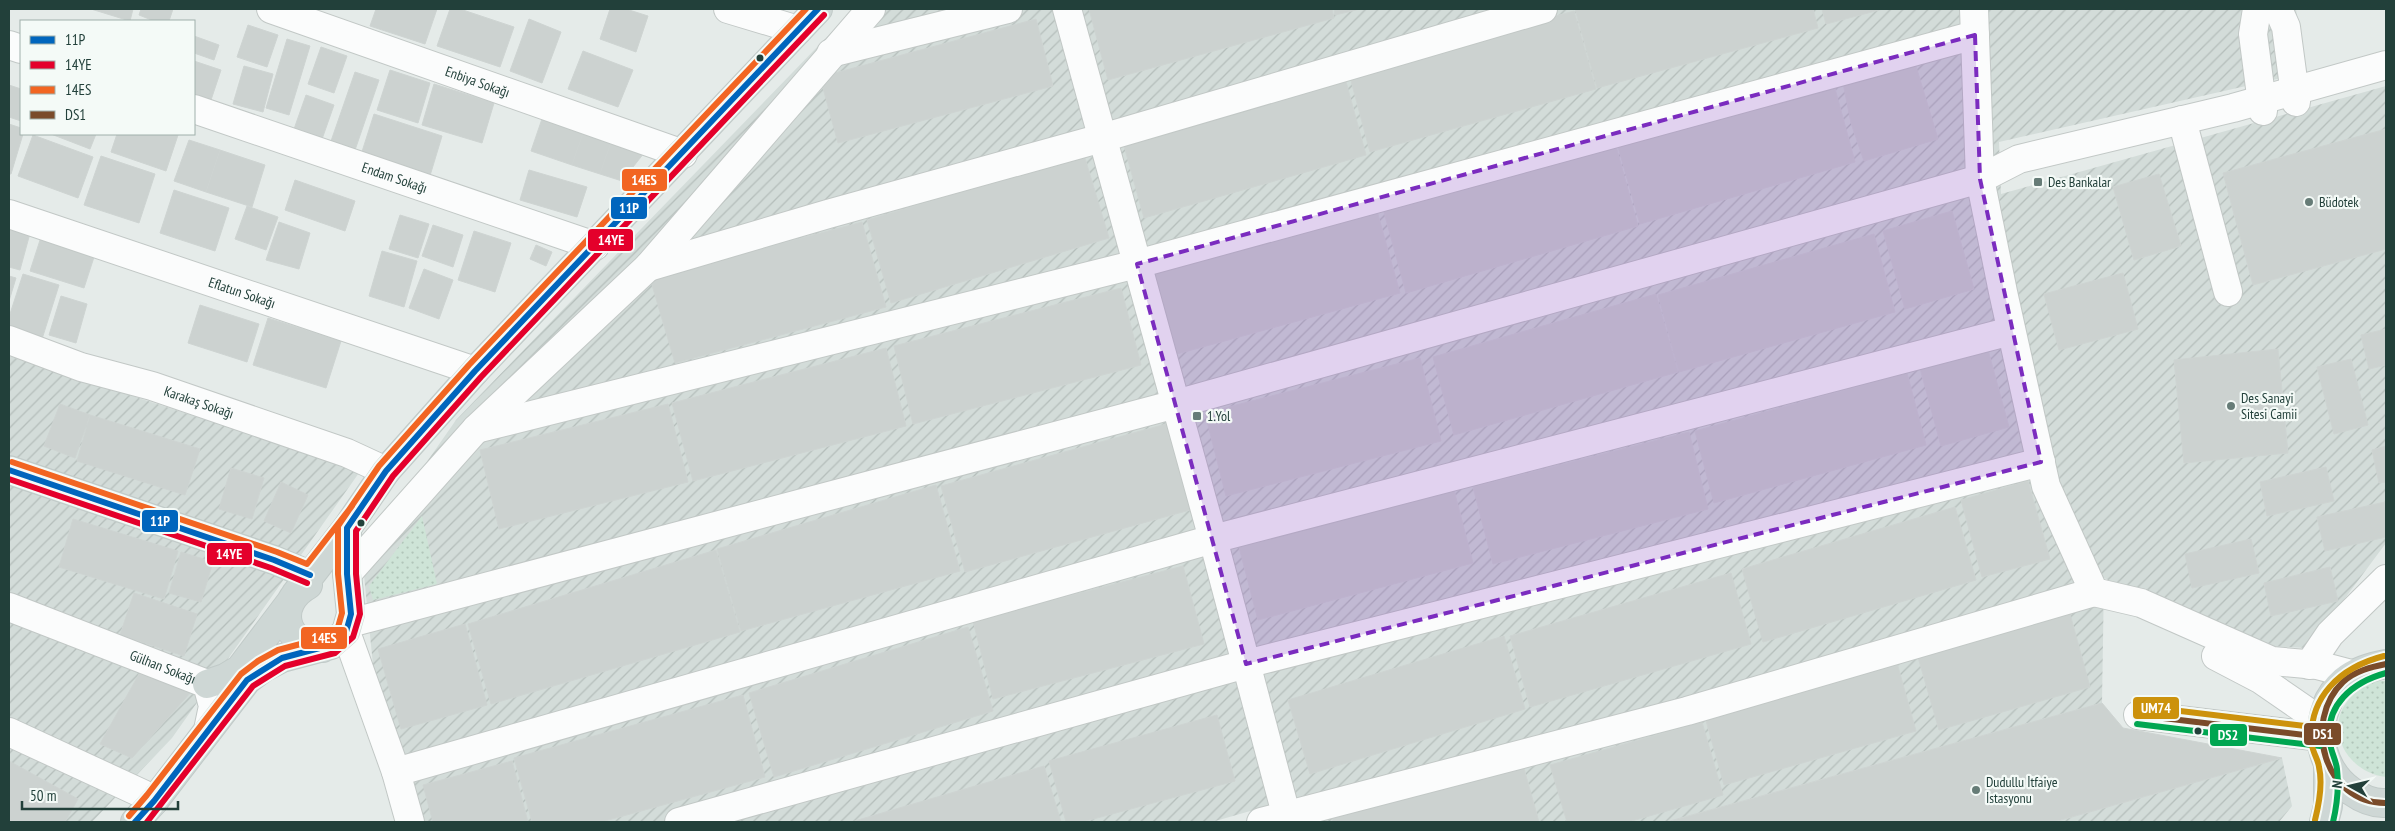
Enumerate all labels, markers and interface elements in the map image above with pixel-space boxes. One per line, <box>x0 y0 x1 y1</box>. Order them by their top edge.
legend <box>20 20 195 135</box>
text: 11P <box>65 30 86 49</box>
unlabelled marker <box>755 53 765 63</box>
text: 14YE <box>65 55 92 74</box>
street label: Enbiya Sokağı <box>443 62 512 101</box>
text: 14ES <box>65 80 91 99</box>
text: DS1 <box>65 105 86 124</box>
street label: Endam Sokağı <box>359 158 430 197</box>
line badge: 14ES <box>621 168 668 192</box>
text: 14ES <box>631 171 657 189</box>
place label: Des Bankalar <box>2048 173 2111 191</box>
marker: Des Bankalar <box>2032 176 2044 188</box>
place label: Büdotek <box>2319 193 2359 211</box>
line badge: 11P <box>610 196 648 220</box>
marker: Büdotek <box>2303 196 2315 208</box>
text: 11P <box>619 199 639 217</box>
line badge: 14YE <box>587 228 634 252</box>
text: 14YE <box>598 231 624 249</box>
street label: Eflatun Sokağı <box>206 273 278 312</box>
street label: Karakaş Sokağı <box>162 382 236 422</box>
place label: Des Sanayi Sitesi Camii <box>2241 389 2297 423</box>
marker: Des Sanayi Sitesi Camii <box>2225 400 2237 412</box>
place label: 1.Yol <box>1207 407 1231 425</box>
marker: 1.Yol <box>1191 410 1203 422</box>
line badge: 11P <box>141 509 179 533</box>
text: 11P <box>150 512 170 530</box>
unlabelled marker <box>356 518 366 528</box>
line badge: 14YE <box>206 542 253 566</box>
text: 14YE <box>216 545 242 563</box>
line badge: 14ES <box>300 626 348 650</box>
text: 14ES <box>311 629 337 647</box>
street label: Gülhan Sokağı <box>127 646 198 688</box>
line badge: UM74 <box>2132 696 2180 720</box>
text: UM74 <box>2141 699 2171 717</box>
line badge: DS1 <box>2303 722 2342 746</box>
line badge: DS2 <box>2209 723 2248 747</box>
text: DS1 <box>2313 725 2333 743</box>
unlabelled marker <box>2193 726 2203 736</box>
text: DS2 <box>2218 726 2238 744</box>
north arrow <box>2325 761 2375 811</box>
place label: Dudullu İtfaiye İstasyonu <box>1986 773 2058 807</box>
scale bar <box>22 778 179 810</box>
text: N <box>2328 779 2347 789</box>
marker: Dudullu İtfaiye İstasyonu <box>1970 784 1982 796</box>
text: 50 m <box>30 786 56 805</box>

